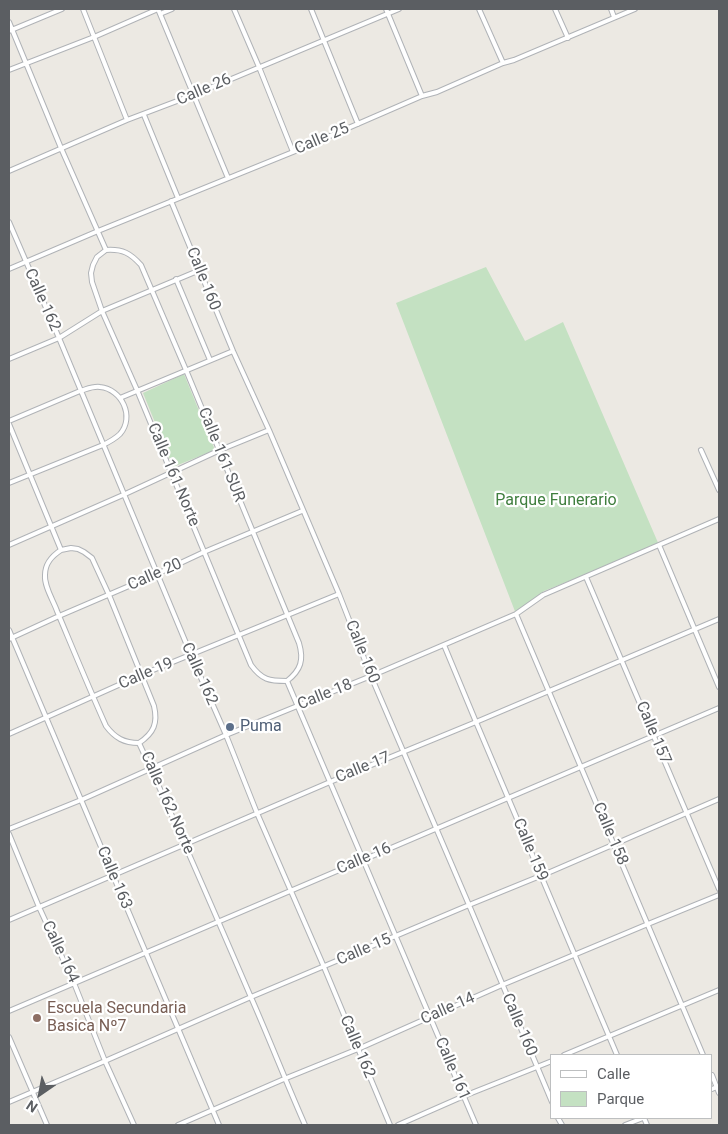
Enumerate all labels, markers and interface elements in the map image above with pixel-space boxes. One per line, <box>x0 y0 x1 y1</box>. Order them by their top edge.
street label: Calle 26 <box>174 70 234 110</box>
street label: Calle 25 <box>292 119 352 159</box>
street label: Calle 160 <box>182 245 224 313</box>
street label: Calle 162 <box>20 266 64 334</box>
street label: Calle 161 SUR <box>193 405 249 505</box>
street label: Calle 161 Norte <box>143 420 203 530</box>
park label: Parque Funerario <box>495 491 617 511</box>
street label: Calle 20 <box>125 555 185 595</box>
street label: Calle 160 <box>341 618 383 686</box>
street label: Calle 162 <box>177 640 221 708</box>
street label: Calle 19 <box>116 654 176 694</box>
street label: Calle 18 <box>295 675 355 715</box>
street label: Calle 157 <box>631 699 675 767</box>
place label: Puma <box>240 717 282 737</box>
marker: Puma <box>224 721 236 733</box>
street label: Calle 17 <box>333 748 393 788</box>
street label: Calle 162 Norte <box>136 749 198 857</box>
street label: Calle 158 <box>588 800 632 868</box>
street label: Calle 159 <box>508 816 552 884</box>
street label: Calle 16 <box>334 839 394 879</box>
street label: Calle 163 <box>92 844 136 912</box>
street label: Calle 164 <box>37 918 83 986</box>
street label: Calle 15 <box>334 930 394 970</box>
street label: Calle 14 <box>418 989 478 1029</box>
street label: Calle 160 <box>497 991 541 1059</box>
place label: Escuela Secundaria Basica Nº7 <box>47 999 186 1037</box>
marker: Escuela Secundaria Basica Nº7 <box>31 1012 43 1024</box>
street label: Calle 162 <box>335 1013 379 1081</box>
street label: Calle 161 <box>430 1035 474 1103</box>
legend <box>550 1054 713 1119</box>
text: Calle <box>597 1065 630 1083</box>
north arrow <box>15 1069 65 1119</box>
text: Parque <box>597 1090 644 1108</box>
text: N <box>23 1097 40 1116</box>

